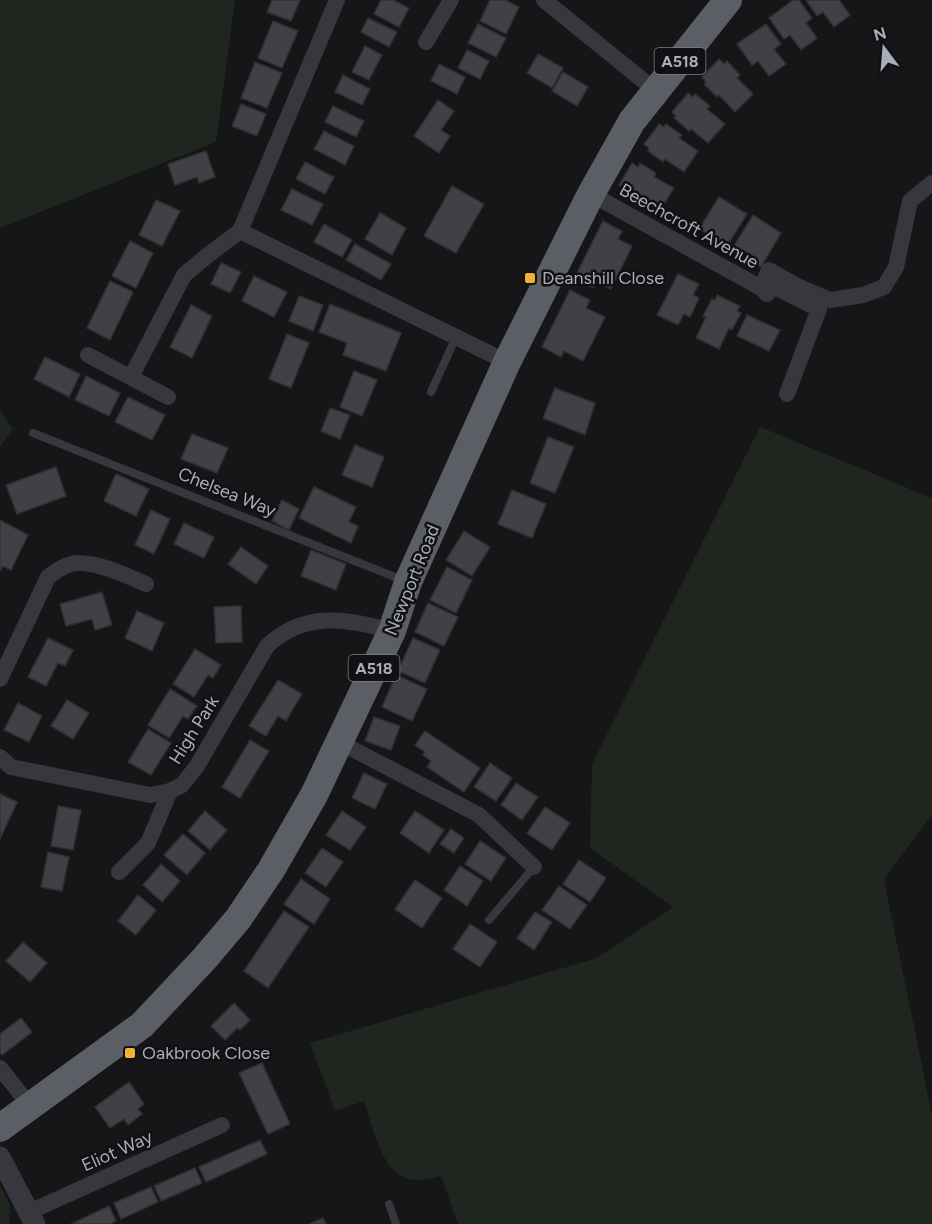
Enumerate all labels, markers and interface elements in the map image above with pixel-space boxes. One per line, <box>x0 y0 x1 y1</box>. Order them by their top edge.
north arrow <box>854 18 914 78</box>
text: N <box>871 23 889 45</box>
road number: A518 <box>654 48 706 74</box>
street label: Beechcroft Avenue <box>616 179 762 273</box>
place label: Deanshill Close <box>542 267 664 289</box>
marker: Deanshill Close <box>523 271 537 285</box>
street label: Chelsea Way <box>175 462 280 522</box>
street label: Newport Road <box>380 521 444 639</box>
road number: A518 <box>348 655 400 681</box>
street label: High Park <box>164 691 224 768</box>
place label: Oakbrook Close <box>142 1042 270 1064</box>
marker: Oakbrook Close <box>123 1046 137 1060</box>
street label: Eliot Way <box>78 1125 156 1176</box>

